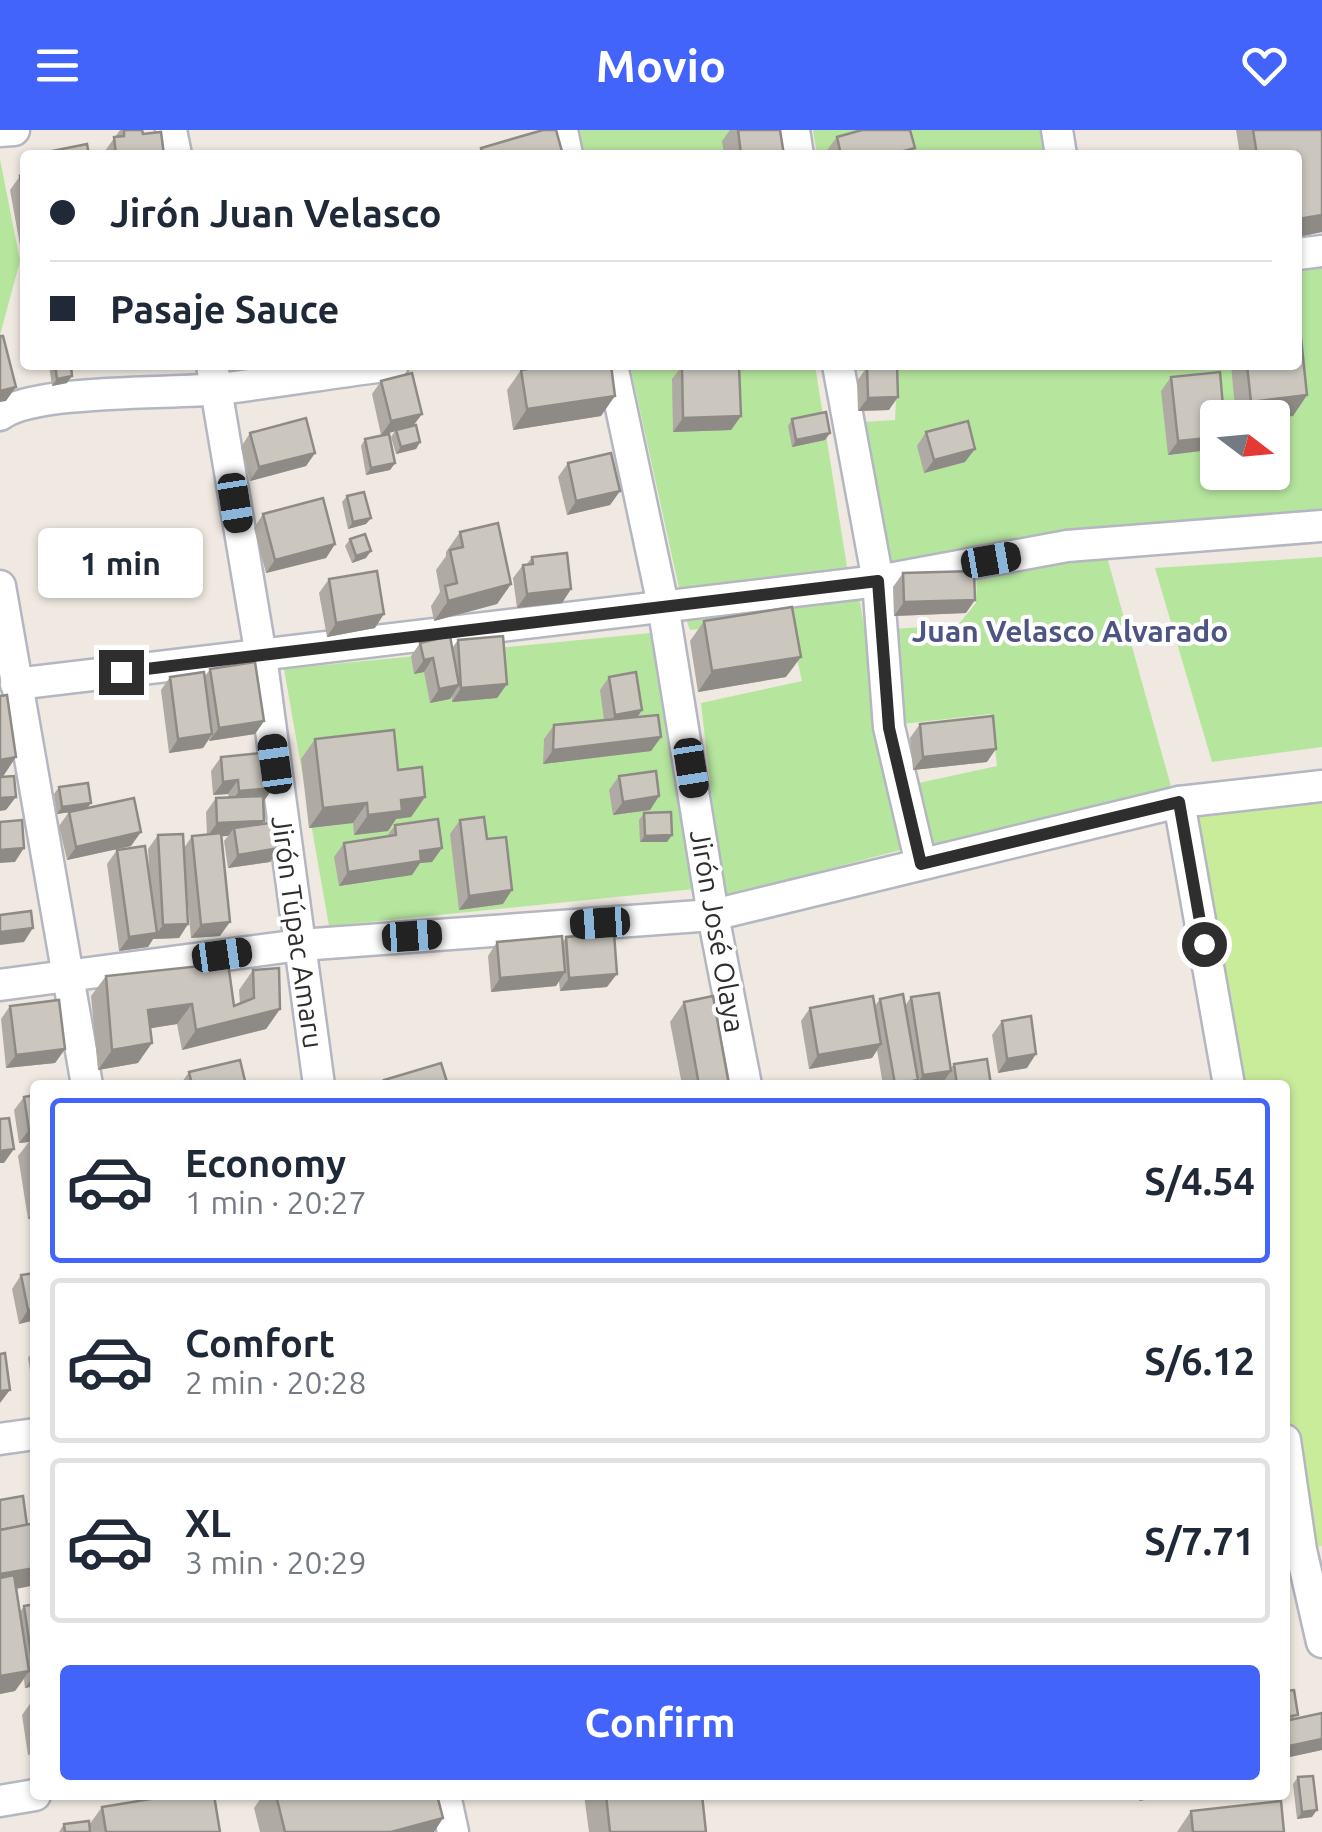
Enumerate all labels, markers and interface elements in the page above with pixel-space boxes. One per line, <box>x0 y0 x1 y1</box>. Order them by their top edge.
icon: menu <box>30 38 85 93</box>
icon: heart <box>1237 38 1292 93</box>
text: Movio <box>596 40 726 91</box>
text: Jirón Juan Velasco <box>110 192 442 234</box>
text: Pasaje Sauce <box>110 288 339 330</box>
north arrow <box>1200 400 1290 490</box>
map controls <box>1200 400 1290 490</box>
car <box>215 471 255 535</box>
callout: 1 min <box>38 527 204 597</box>
car <box>959 540 1023 580</box>
text: 1 min <box>80 545 161 581</box>
district label: Juan Velasco Alvarado <box>912 614 1228 648</box>
route end <box>99 650 144 695</box>
car <box>256 732 294 796</box>
car <box>671 736 711 800</box>
street label: Jirón Túpac Amaru <box>266 814 330 1050</box>
street label: Jirón José Olaya <box>685 827 751 1035</box>
car <box>569 906 631 940</box>
car <box>381 919 443 953</box>
route start <box>1182 922 1227 967</box>
car <box>190 936 254 974</box>
icon: car <box>65 1136 155 1226</box>
text: Economy <box>185 1142 346 1184</box>
text: S/4.54 <box>1144 1160 1255 1202</box>
text: 1 min · 20:27 <box>185 1184 367 1220</box>
icon: car <box>65 1316 155 1406</box>
text: Comfort <box>185 1322 335 1364</box>
text: S/6.12 <box>1144 1340 1255 1382</box>
text: 2 min · 20:28 <box>185 1364 367 1400</box>
icon: car <box>65 1496 155 1586</box>
text: XL <box>185 1502 231 1544</box>
text: S/7.71 <box>1144 1520 1255 1562</box>
text: 3 min · 20:29 <box>185 1544 367 1580</box>
button: Confirm <box>60 1665 1260 1780</box>

